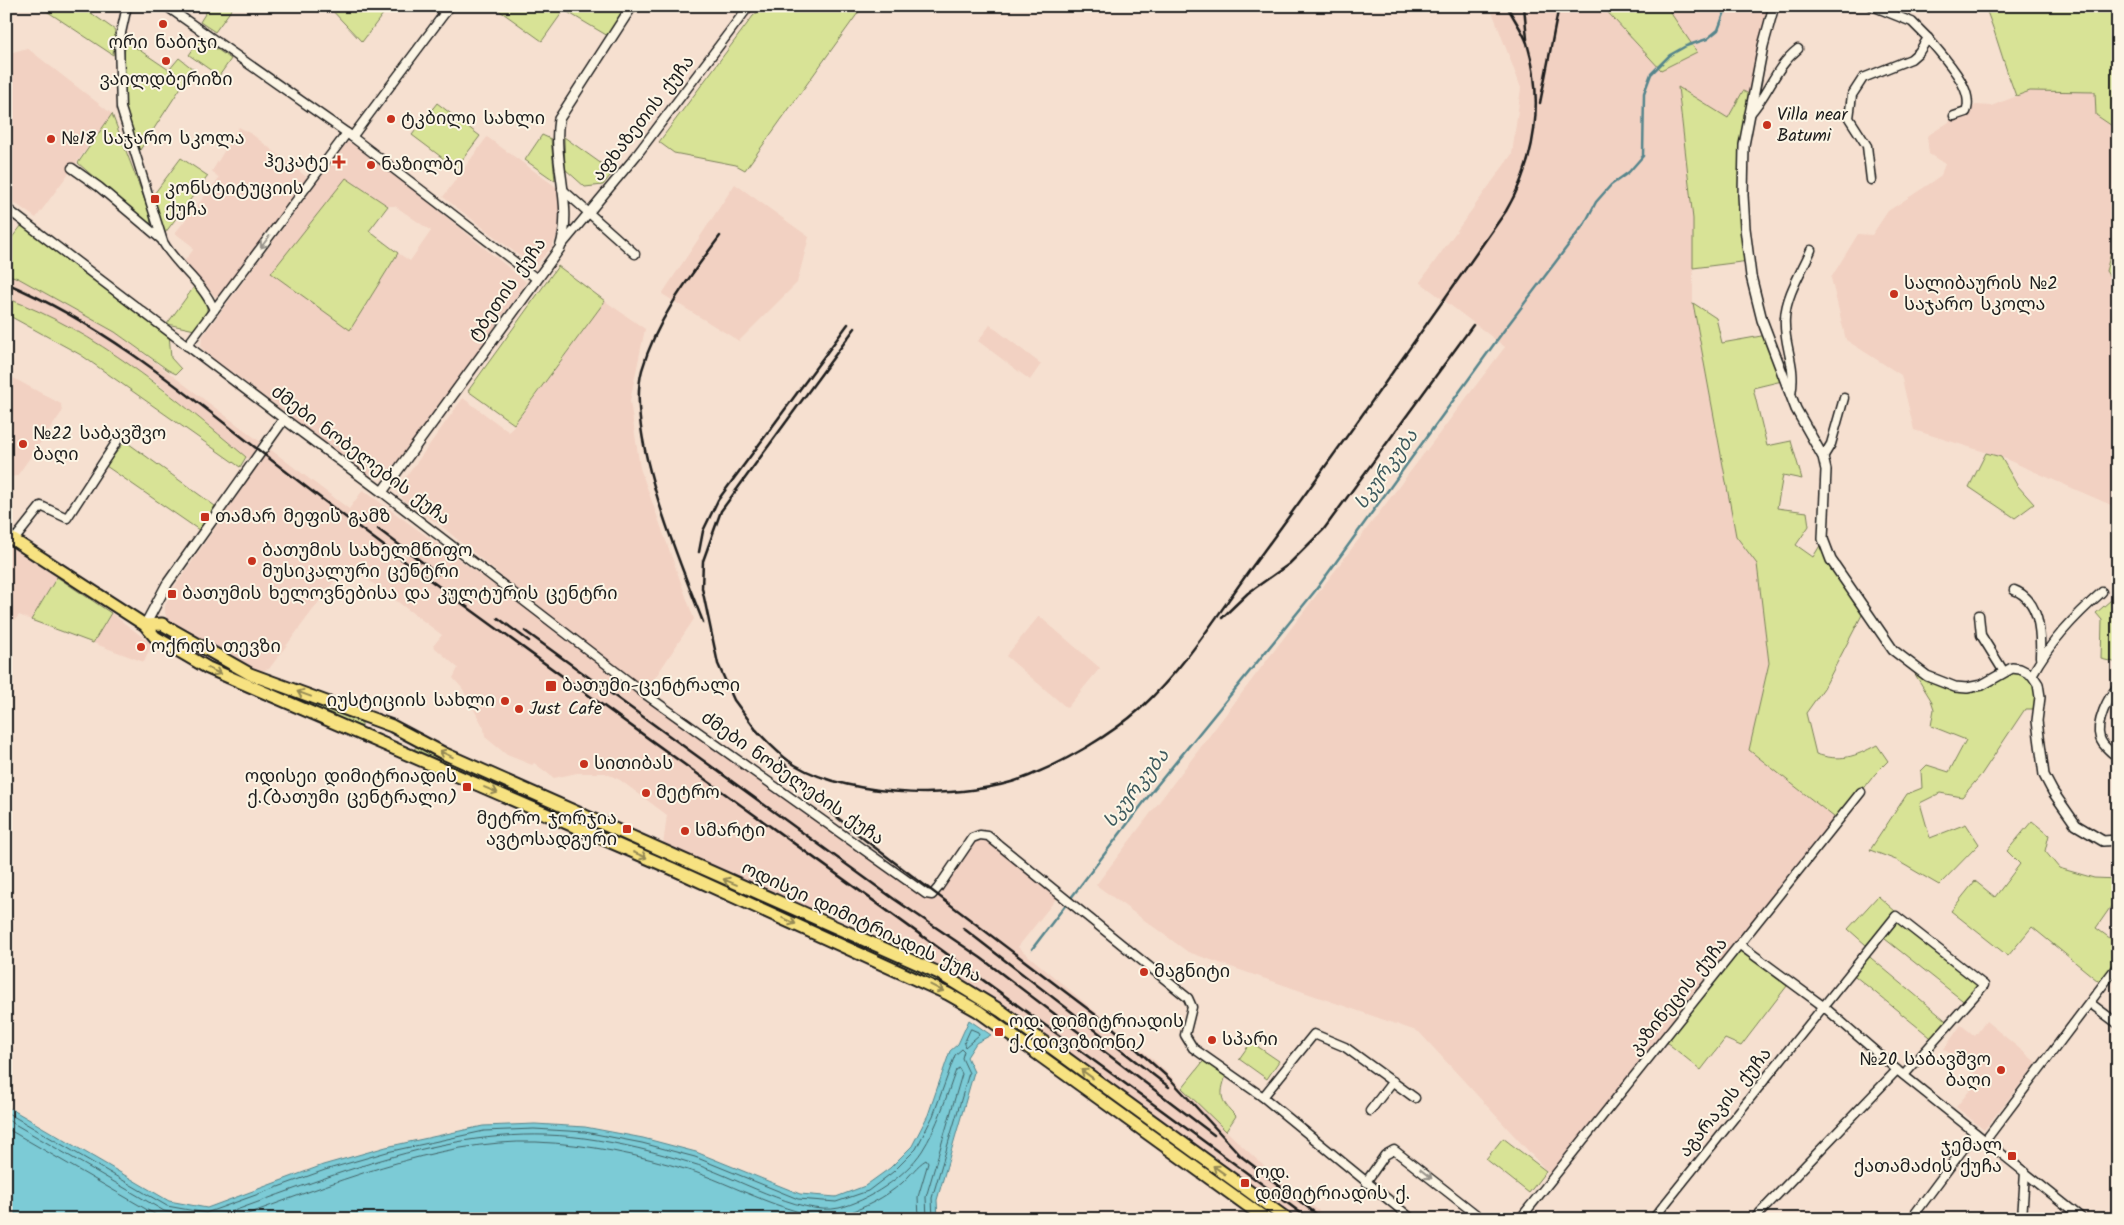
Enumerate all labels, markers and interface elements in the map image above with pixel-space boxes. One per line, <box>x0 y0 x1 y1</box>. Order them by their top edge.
marker: ორი ნაბიჯი <box>157 18 169 30</box>
place label: ორი ნაბიჯი <box>109 29 217 58</box>
street label: აფხაზეთის ქუჩა <box>585 50 703 188</box>
marker: ვაილდბერიზი <box>160 55 172 67</box>
place label: ვაილდბერიზი <box>99 66 233 95</box>
place label: Villa near Batumi <box>1777 101 1848 151</box>
place label: ტკბილი სახლი <box>401 105 545 134</box>
marker: ტკბილი სახლი <box>385 113 397 125</box>
marker: Villa near Batumi <box>1761 119 1773 131</box>
place label: №18 საჯარო სკოლა <box>61 125 245 154</box>
marker: №18 საჯარო სკოლა <box>45 133 57 145</box>
place label: ჰეკატე <box>264 148 329 177</box>
place label: ნაზილბე <box>381 151 464 180</box>
marker: ჰეკატე <box>333 156 345 168</box>
marker: ნაზილბე <box>365 159 377 171</box>
place label: კონსტიტუციის ქუჩა <box>165 175 304 225</box>
marker: კონსტიტუციის ქუჩა <box>149 193 161 205</box>
street label: ტბეთის ქუჩა <box>461 232 555 348</box>
one-way arrow <box>260 235 270 249</box>
place label: სალიბაურის №2 საჯარო სკოლა <box>1904 270 2058 320</box>
marker: სალიბაურის №2 საჯარო სკოლა <box>1888 288 1900 300</box>
street label: ძმები ნობელების ქუჩა <box>264 379 456 533</box>
place label: №22 საბავშვო ბაღი <box>33 420 166 470</box>
water label: სკურკუბა <box>1347 423 1427 516</box>
marker: №22 საბავშვო ბაღი <box>17 438 29 450</box>
place label: თამარ მეფის გამზ <box>215 503 390 532</box>
marker: თამარ მეფის გამზ <box>199 511 211 523</box>
place label: ბათუმის სახელმწიფო მუსიკალური ცენტრი <box>262 537 472 587</box>
marker: ბათუმის სახელმწიფო მუსიკალური ცენტრი <box>246 555 258 567</box>
place label: ბათუმის ხელოვნებისა და კულტურის ცენტრი <box>182 580 617 609</box>
marker: ბათუმის ხელოვნებისა და კულტურის ცენტრი <box>166 588 178 600</box>
place label: ოქროს თევზი <box>151 633 281 662</box>
marker: ოქროს თევზი <box>135 641 147 653</box>
one-way arrow <box>206 667 221 676</box>
place label: ბათუმი-ცენტრალი <box>562 672 740 701</box>
marker: ბათუმი-ცენტრალი <box>544 679 558 693</box>
place label: იუსტიციის სახლი <box>327 687 495 716</box>
one-way arrow <box>297 689 312 698</box>
marker: იუსტიციის სახლი <box>499 695 511 707</box>
place label: Just Cafe <box>529 695 602 724</box>
marker: Just Cafe <box>513 703 525 715</box>
street label: ძმები ნობელების ქუჩა <box>694 704 890 854</box>
water label: სკურკუბა <box>1097 743 1178 835</box>
one-way arrow <box>439 749 454 758</box>
place label: სითიბას <box>594 750 673 779</box>
marker: სითიბას <box>578 758 590 770</box>
place label: ოდისეი დიმიტრიადის ქ.(ბათუმი ცენტრალი) <box>245 763 457 813</box>
place label: მეტრო <box>656 779 720 808</box>
marker: ოდისეი დიმიტრიადის ქ.(ბათუმი ცენტრალი) <box>461 781 473 793</box>
one-way arrow <box>483 786 498 796</box>
marker: მეტრო <box>640 787 652 799</box>
place label: მეტრო ჯორჯია ავტოსადგური <box>477 805 617 855</box>
place label: სმარტი <box>695 817 765 846</box>
marker: მეტრო ჯორჯია ავტოსადგური <box>621 823 633 835</box>
marker: სმარტი <box>679 825 691 837</box>
one-way arrow <box>632 850 647 860</box>
street label: ოდისეი დიმიტრიადის ქუჩა <box>736 855 986 991</box>
one-way arrow <box>723 876 738 885</box>
one-way arrow <box>781 916 796 926</box>
street label: კაზინეცის ქუჩა <box>1622 932 1736 1062</box>
place label: მაგნიტი <box>1154 958 1230 987</box>
marker: მაგნიტი <box>1138 966 1150 978</box>
one-way arrow <box>929 984 944 993</box>
place label: ოდ. დიმიტრიადის ქ.(დივიზიონი) <box>1009 1008 1184 1058</box>
marker: ოდ. დიმიტრიადის ქ.(დივიზიონი) <box>993 1026 1005 1038</box>
place label: სპარი <box>1222 1026 1278 1055</box>
marker: სპარი <box>1206 1034 1218 1046</box>
street label: აგარაკის ქუჩა <box>1672 1042 1780 1164</box>
place label: №20 საბავშვო ბაღი <box>1859 1046 1991 1096</box>
marker: №20 საბავშვო ბაღი <box>1995 1064 2007 1076</box>
one-way arrow <box>1080 1069 1094 1079</box>
place label: ჯემალ ქათამაძის ქუჩა <box>1854 1132 2002 1182</box>
marker: ჯემალ ქათამაძის ქუჩა <box>2006 1150 2018 1162</box>
place label: ოდ. დიმიტრიადის ქ. <box>1255 1159 1410 1209</box>
one-way arrow <box>1213 1164 1226 1175</box>
one-way arrow <box>1419 1168 1432 1179</box>
marker: ოდ. დიმიტრიადის ქ. <box>1239 1177 1251 1189</box>

